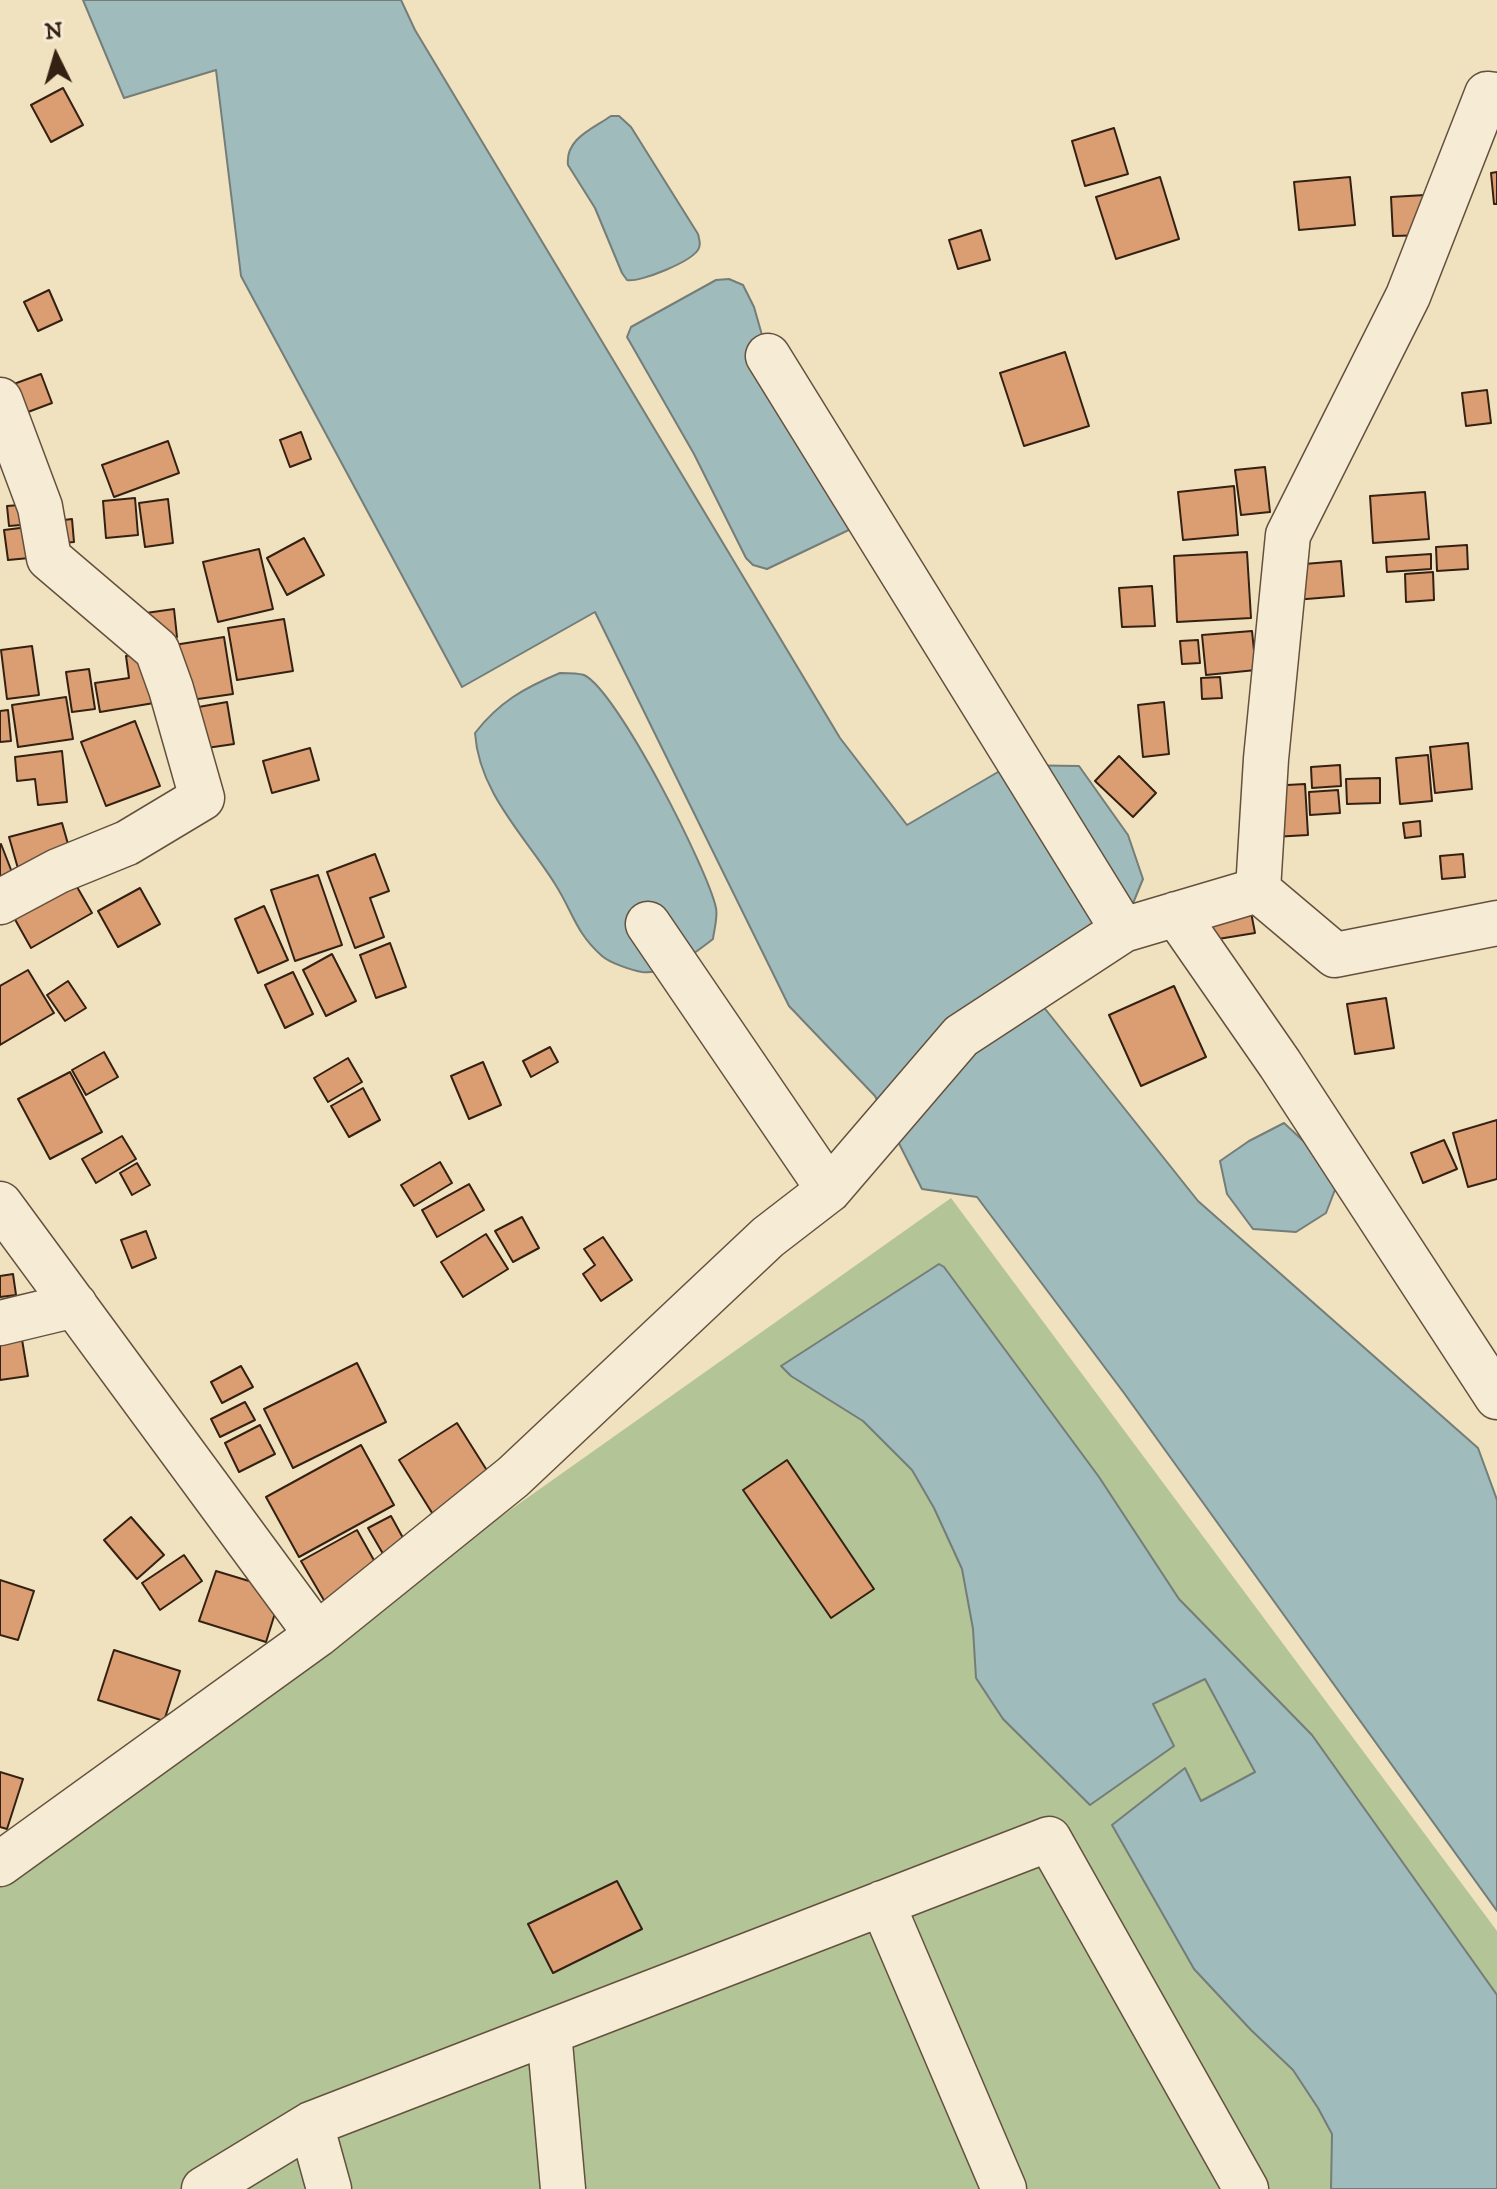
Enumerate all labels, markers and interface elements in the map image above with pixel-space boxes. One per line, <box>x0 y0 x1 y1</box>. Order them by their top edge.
north arrow <box>16 16 96 96</box>
text: N <box>44 17 64 46</box>

